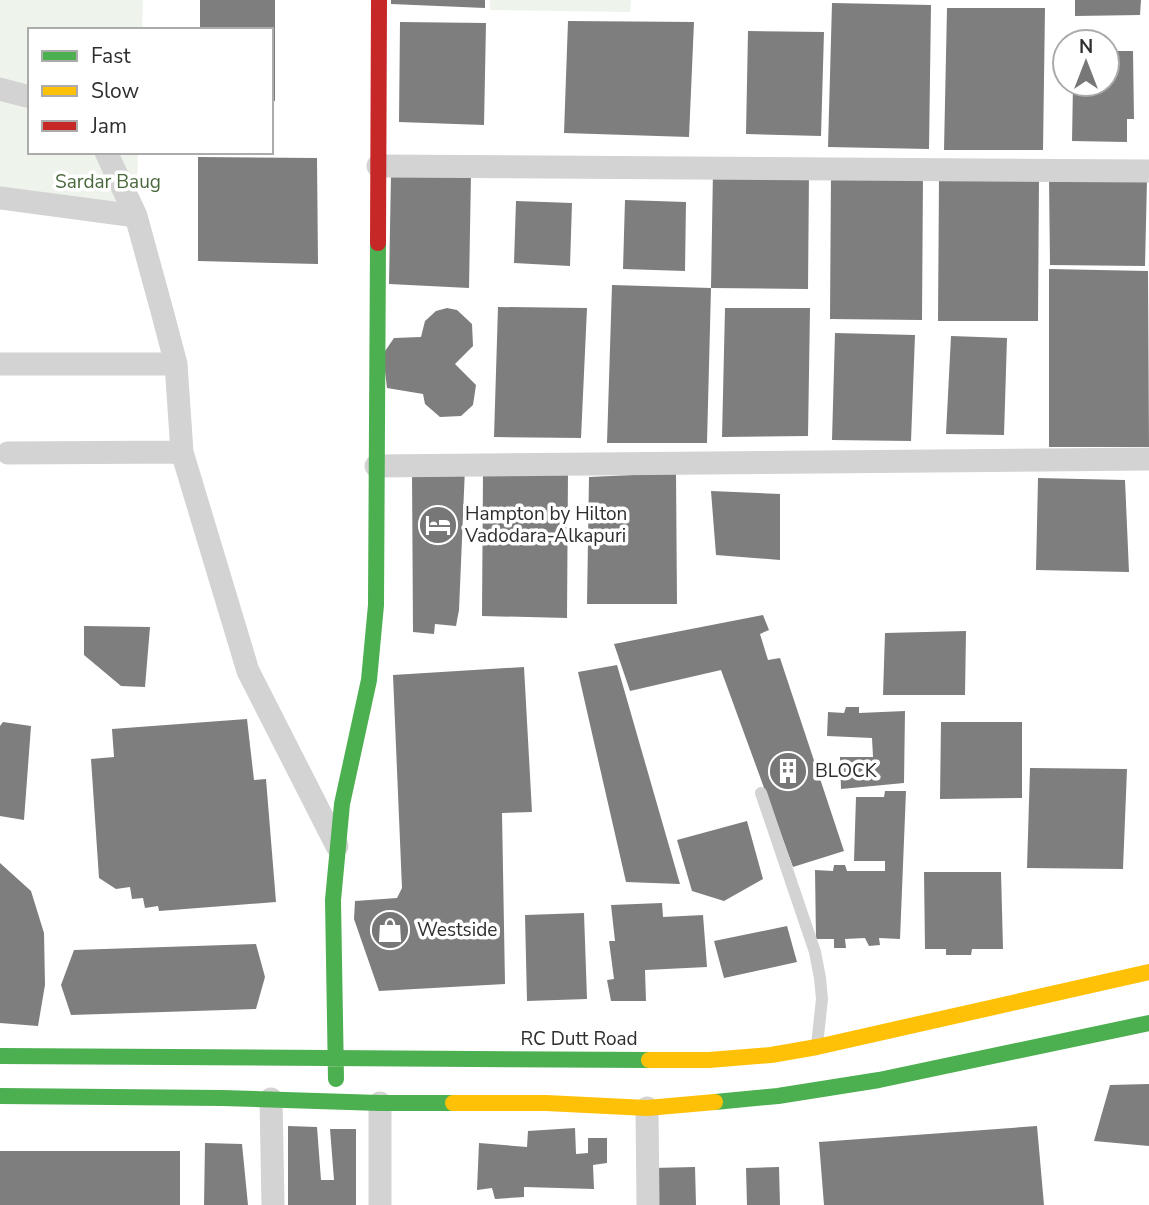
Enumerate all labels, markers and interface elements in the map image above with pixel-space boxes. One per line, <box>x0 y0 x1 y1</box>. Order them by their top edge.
legend <box>28 28 273 154</box>
north arrow <box>1051 28 1121 98</box>
text: N <box>1079 34 1093 60</box>
text: Fast <box>91 42 131 70</box>
text: Slow <box>91 77 140 105</box>
text: Jam <box>90 112 127 140</box>
park label: Sardar Baug <box>55 169 161 195</box>
place label: Hampton by Hilton Vadodara-Alkapuri <box>464 501 627 549</box>
hotel icon: Hampton by Hilton Vadodara-Alkapuri <box>417 504 459 546</box>
building icon: BLOCK <box>767 750 809 792</box>
place label: BLOCK <box>815 758 878 784</box>
shop icon: Westside <box>369 909 411 951</box>
place label: Westside <box>417 917 497 943</box>
street label: RC Dutt Road <box>520 1026 638 1052</box>

